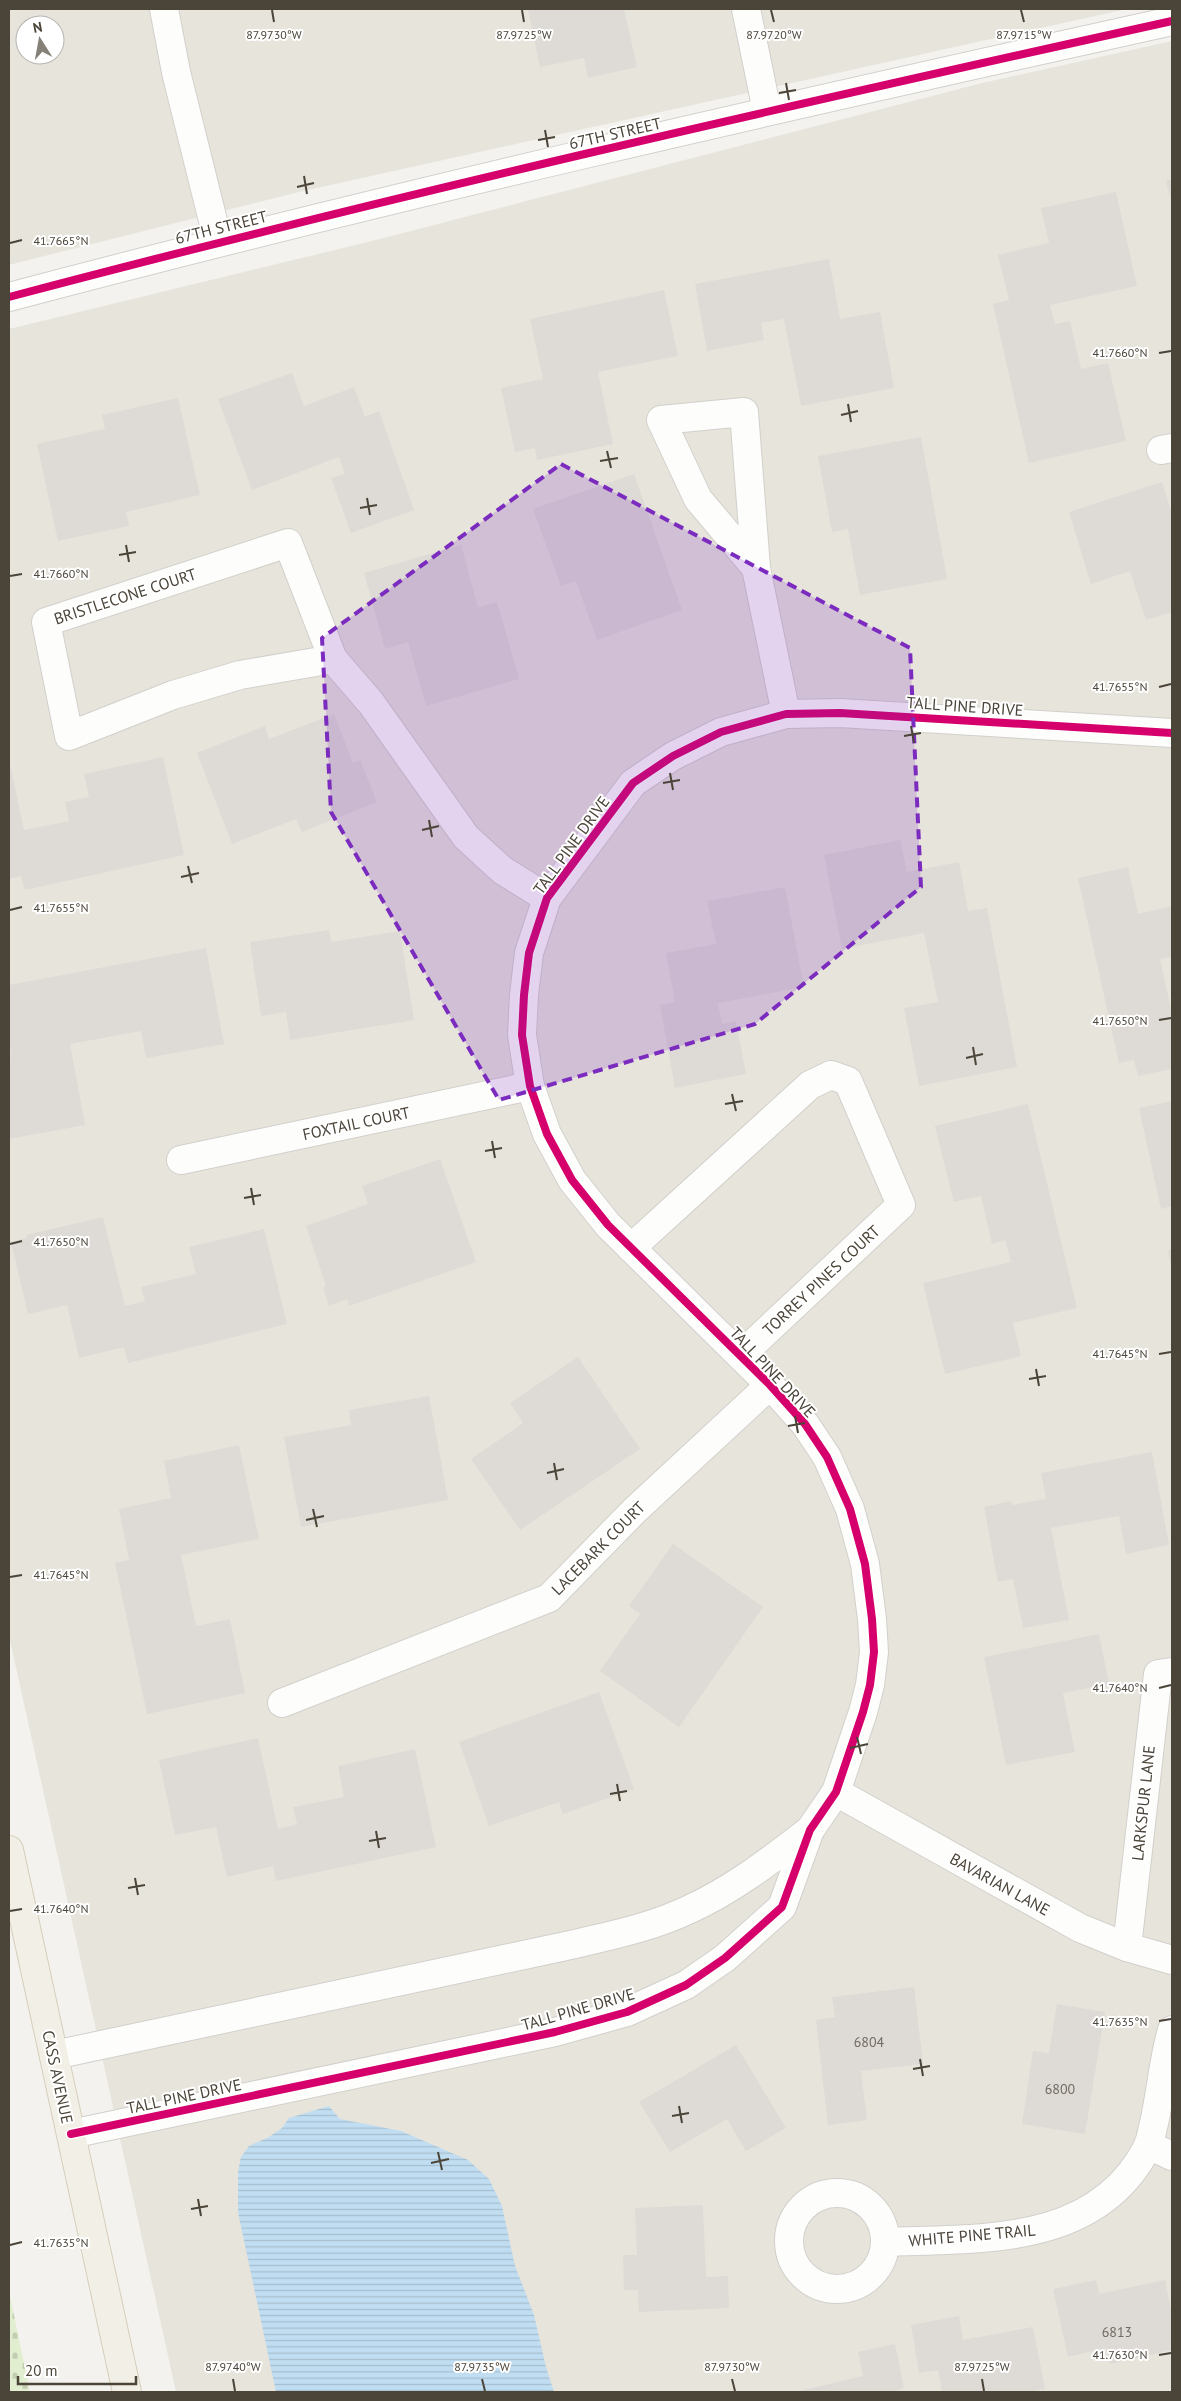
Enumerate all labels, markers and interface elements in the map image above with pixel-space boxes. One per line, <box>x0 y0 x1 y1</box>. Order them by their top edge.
north arrow <box>15 15 65 65</box>
text: N <box>31 18 44 37</box>
text: 87.9730°W <box>246 27 302 42</box>
text: 87.9725°W <box>496 27 552 42</box>
text: 87.9720°W <box>746 27 802 42</box>
text: 87.9715°W <box>996 27 1052 42</box>
street label: 67TH STREET <box>567 113 663 153</box>
street label: 67TH STREET <box>173 206 269 248</box>
text: 41.7665°N <box>34 233 88 248</box>
text: 41.7660°N <box>1093 345 1147 360</box>
street label: BRISTLECONE COURT <box>51 564 199 628</box>
text: 41.7660°N <box>34 566 88 581</box>
text: 41.7655°N <box>1093 679 1147 694</box>
street label: TALL PINE DRIVE <box>906 692 1024 720</box>
street label: TALL PINE DRIVE <box>529 792 613 898</box>
text: 41.7655°N <box>34 900 88 915</box>
text: 41.7650°N <box>1093 1013 1147 1028</box>
street label: FOXTAIL COURT <box>301 1102 412 1144</box>
street label: TORREY PINES COURT <box>758 1221 884 1339</box>
text: 41.7650°N <box>34 1234 88 1249</box>
street label: TALL PINE DRIVE <box>726 1322 820 1422</box>
text: 41.7645°N <box>1093 1346 1147 1361</box>
street label: LACEBARK COURT <box>547 1497 649 1599</box>
text: 41.7645°N <box>34 1567 88 1582</box>
text: 41.7640°N <box>1093 1680 1147 1695</box>
street label: LARKSPUR LANE <box>1127 1744 1159 1862</box>
street label: BAVARIAN LANE <box>946 1848 1054 1920</box>
text: 41.7640°N <box>34 1901 88 1916</box>
street label: TALL PINE DRIVE <box>519 1983 637 2035</box>
text: 41.7635°N <box>1093 2014 1147 2029</box>
street label: CASS AVENUE <box>38 2029 78 2125</box>
house number: 6804 <box>854 2033 885 2051</box>
street label: TALL PINE DRIVE <box>125 2074 243 2118</box>
house number: 6800 <box>1045 2080 1076 2098</box>
street label: WHITE PINE TRAIL <box>908 2219 1036 2251</box>
text: 41.7635°N <box>34 2235 88 2250</box>
house number: 6813 <box>1102 2323 1132 2341</box>
text: 41.7630°N <box>1093 2347 1147 2362</box>
scale bar <box>18 2354 135 2386</box>
text: 87.9740°W <box>205 2359 261 2374</box>
text: 87.9735°W <box>454 2359 510 2374</box>
text: 87.9730°W <box>704 2359 760 2374</box>
text: 87.9725°W <box>954 2359 1010 2374</box>
text: 20 m <box>25 2361 58 2380</box>

